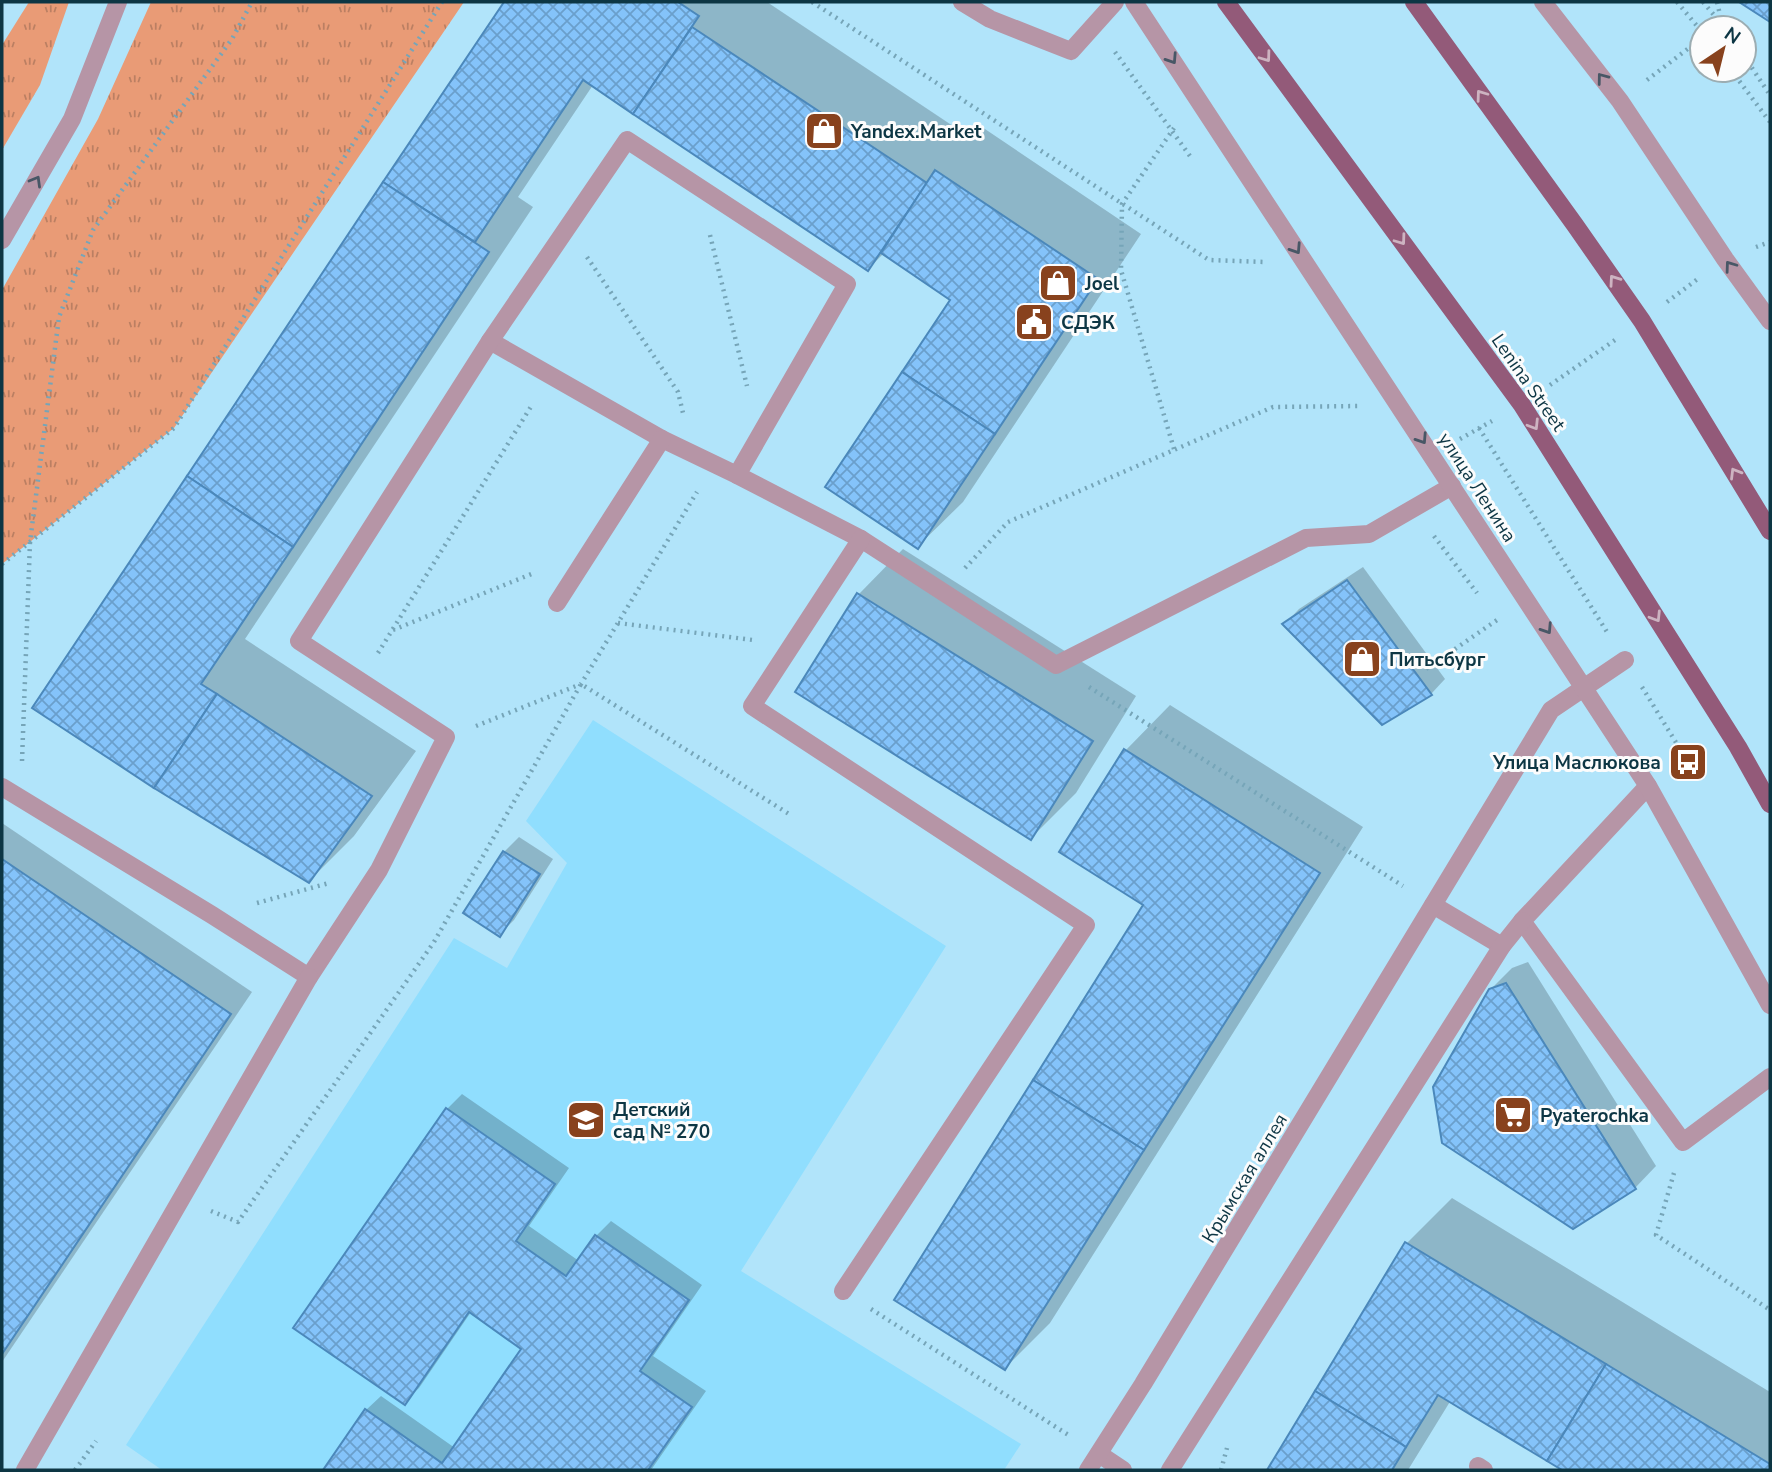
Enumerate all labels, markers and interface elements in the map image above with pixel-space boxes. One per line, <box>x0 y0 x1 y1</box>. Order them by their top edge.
north arrow <box>1688 14 1758 84</box>
text: N <box>1719 21 1745 51</box>
one-way arrow <box>1258 49 1271 62</box>
one-way arrow <box>1164 51 1176 64</box>
one-way arrow <box>1598 73 1611 86</box>
one-way arrow <box>1477 90 1490 103</box>
shop icon: Yandex.Market <box>803 110 845 152</box>
place label: Yandex.Market <box>850 119 982 145</box>
one-way arrow <box>28 176 41 189</box>
one-way arrow <box>1393 232 1405 245</box>
one-way arrow <box>1288 242 1301 255</box>
one-way arrow <box>1726 261 1738 274</box>
shop icon: Joel <box>1037 262 1079 304</box>
place label: Joel <box>1084 271 1119 297</box>
one-way arrow <box>1610 275 1622 288</box>
public building icon: СДЭК <box>1013 301 1055 343</box>
place label: СДЭК <box>1061 310 1115 336</box>
street label: Lenina Street <box>1485 329 1571 437</box>
one-way arrow <box>1526 417 1539 430</box>
street label: улица Ленина <box>1432 428 1522 547</box>
one-way arrow <box>1413 431 1426 444</box>
one-way arrow <box>1730 467 1743 480</box>
one-way arrow <box>1647 609 1660 622</box>
one-way arrow <box>1538 621 1551 634</box>
shop icon: Питьсбург <box>1341 638 1383 680</box>
place label: Питьсбург <box>1389 647 1486 673</box>
bus stop icon: Улица Маслюкова <box>1667 741 1709 783</box>
place label: Улица Маслюкова <box>1492 750 1661 776</box>
supermarket icon: Pyaterochka <box>1492 1094 1534 1136</box>
place label: Детский сад № 270 <box>613 1097 710 1145</box>
school or university icon: Детский сад № 270 <box>565 1099 607 1141</box>
place label: Pyaterochka <box>1540 1103 1649 1129</box>
street label: Крымская аллея <box>1196 1109 1294 1248</box>

